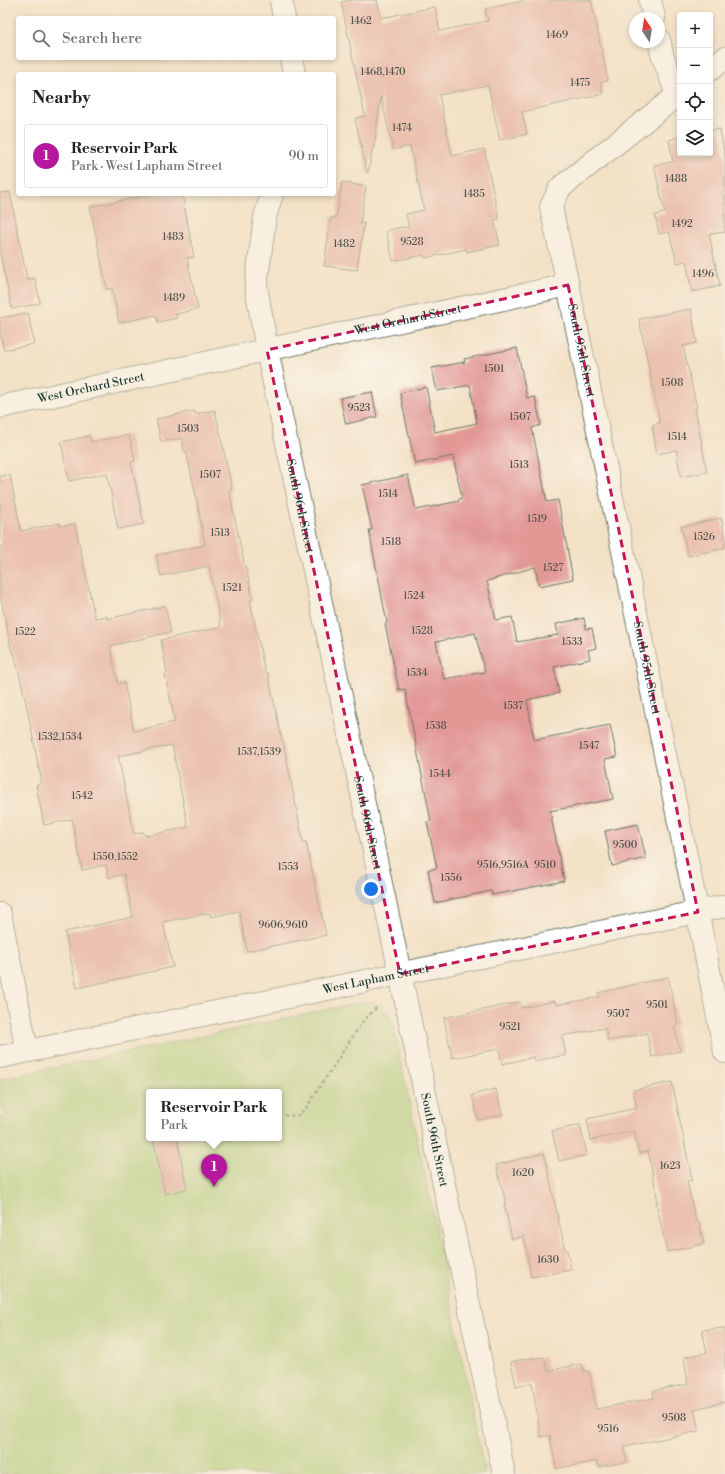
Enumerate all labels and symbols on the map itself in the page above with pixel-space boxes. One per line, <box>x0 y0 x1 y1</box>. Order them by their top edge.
north arrow <box>629 12 665 48</box>
house number: 1462 <box>350 15 372 27</box>
house number: 1469 <box>546 29 568 41</box>
house number: 1468,1470 <box>360 66 406 78</box>
house number: 1475 <box>570 77 590 89</box>
house number: 1474 <box>392 122 412 134</box>
house number: 1488 <box>665 173 687 185</box>
house number: 1485 <box>463 188 485 200</box>
house number: 1492 <box>671 218 693 230</box>
house number: 1483 <box>162 231 184 243</box>
house number: 9528 <box>400 236 424 248</box>
house number: 1482 <box>333 238 355 250</box>
house number: 1496 <box>692 268 714 280</box>
house number: 1489 <box>163 292 185 304</box>
street label: West Orchard Street <box>352 301 463 338</box>
street label: South 95th Street <box>565 303 599 399</box>
house number: 1501 <box>484 363 505 375</box>
street label: West Orchard Street <box>35 369 146 406</box>
house number: 1508 <box>661 377 683 389</box>
house number: 9523 <box>348 402 371 414</box>
house number: 1507 <box>509 411 531 423</box>
house number: 1503 <box>177 423 199 435</box>
house number: 1514 <box>667 431 687 443</box>
street label: South 96th Street <box>283 458 318 555</box>
house number: 1513 <box>509 459 529 471</box>
house number: 1507 <box>199 469 221 481</box>
house number: 1514 <box>378 488 398 500</box>
house number: 1519 <box>527 513 547 525</box>
house number: 1513 <box>210 527 230 539</box>
house number: 1526 <box>693 531 715 543</box>
house number: 1518 <box>381 536 401 548</box>
house number: 1527 <box>543 562 563 574</box>
house number: 1521 <box>222 582 243 594</box>
house number: 1524 <box>403 590 425 602</box>
street label: South 95th Street <box>630 620 664 717</box>
house number: 1528 <box>411 625 433 637</box>
house number: 1522 <box>14 626 36 638</box>
house number: 1533 <box>562 636 583 648</box>
house number: 1534 <box>406 667 428 679</box>
house number: 1537 <box>503 700 523 712</box>
house number: 1538 <box>425 720 447 732</box>
house number: 1532,1534 <box>37 731 83 743</box>
house number: 1547 <box>579 740 599 752</box>
house number: 1537,1539 <box>237 746 281 758</box>
house number: 1544 <box>429 768 451 780</box>
street label: South 96th Street <box>351 774 386 872</box>
house number: 1542 <box>71 790 93 802</box>
house number: 9500 <box>613 839 638 851</box>
house number: 1550,1552 <box>92 851 138 863</box>
house number: 9516,9516A <box>477 859 530 871</box>
house number: 9510 <box>534 859 556 871</box>
house number: 1553 <box>278 861 299 873</box>
house number: 1556 <box>440 872 462 884</box>
your location <box>361 879 381 899</box>
house number: 9606,9610 <box>258 919 308 931</box>
street label: West Lapham Street <box>321 960 431 997</box>
house number: 9501 <box>646 999 669 1011</box>
house number: 9507 <box>606 1008 630 1020</box>
house number: 9521 <box>499 1021 522 1033</box>
street label: South 96th Street <box>418 1091 452 1189</box>
pin: 1 <box>201 1154 227 1187</box>
house number: 1623 <box>659 1160 681 1172</box>
house number: 1620 <box>512 1167 535 1179</box>
house number: 1630 <box>537 1254 559 1266</box>
house number: 9508 <box>662 1412 686 1424</box>
house number: 9516 <box>597 1423 619 1435</box>

